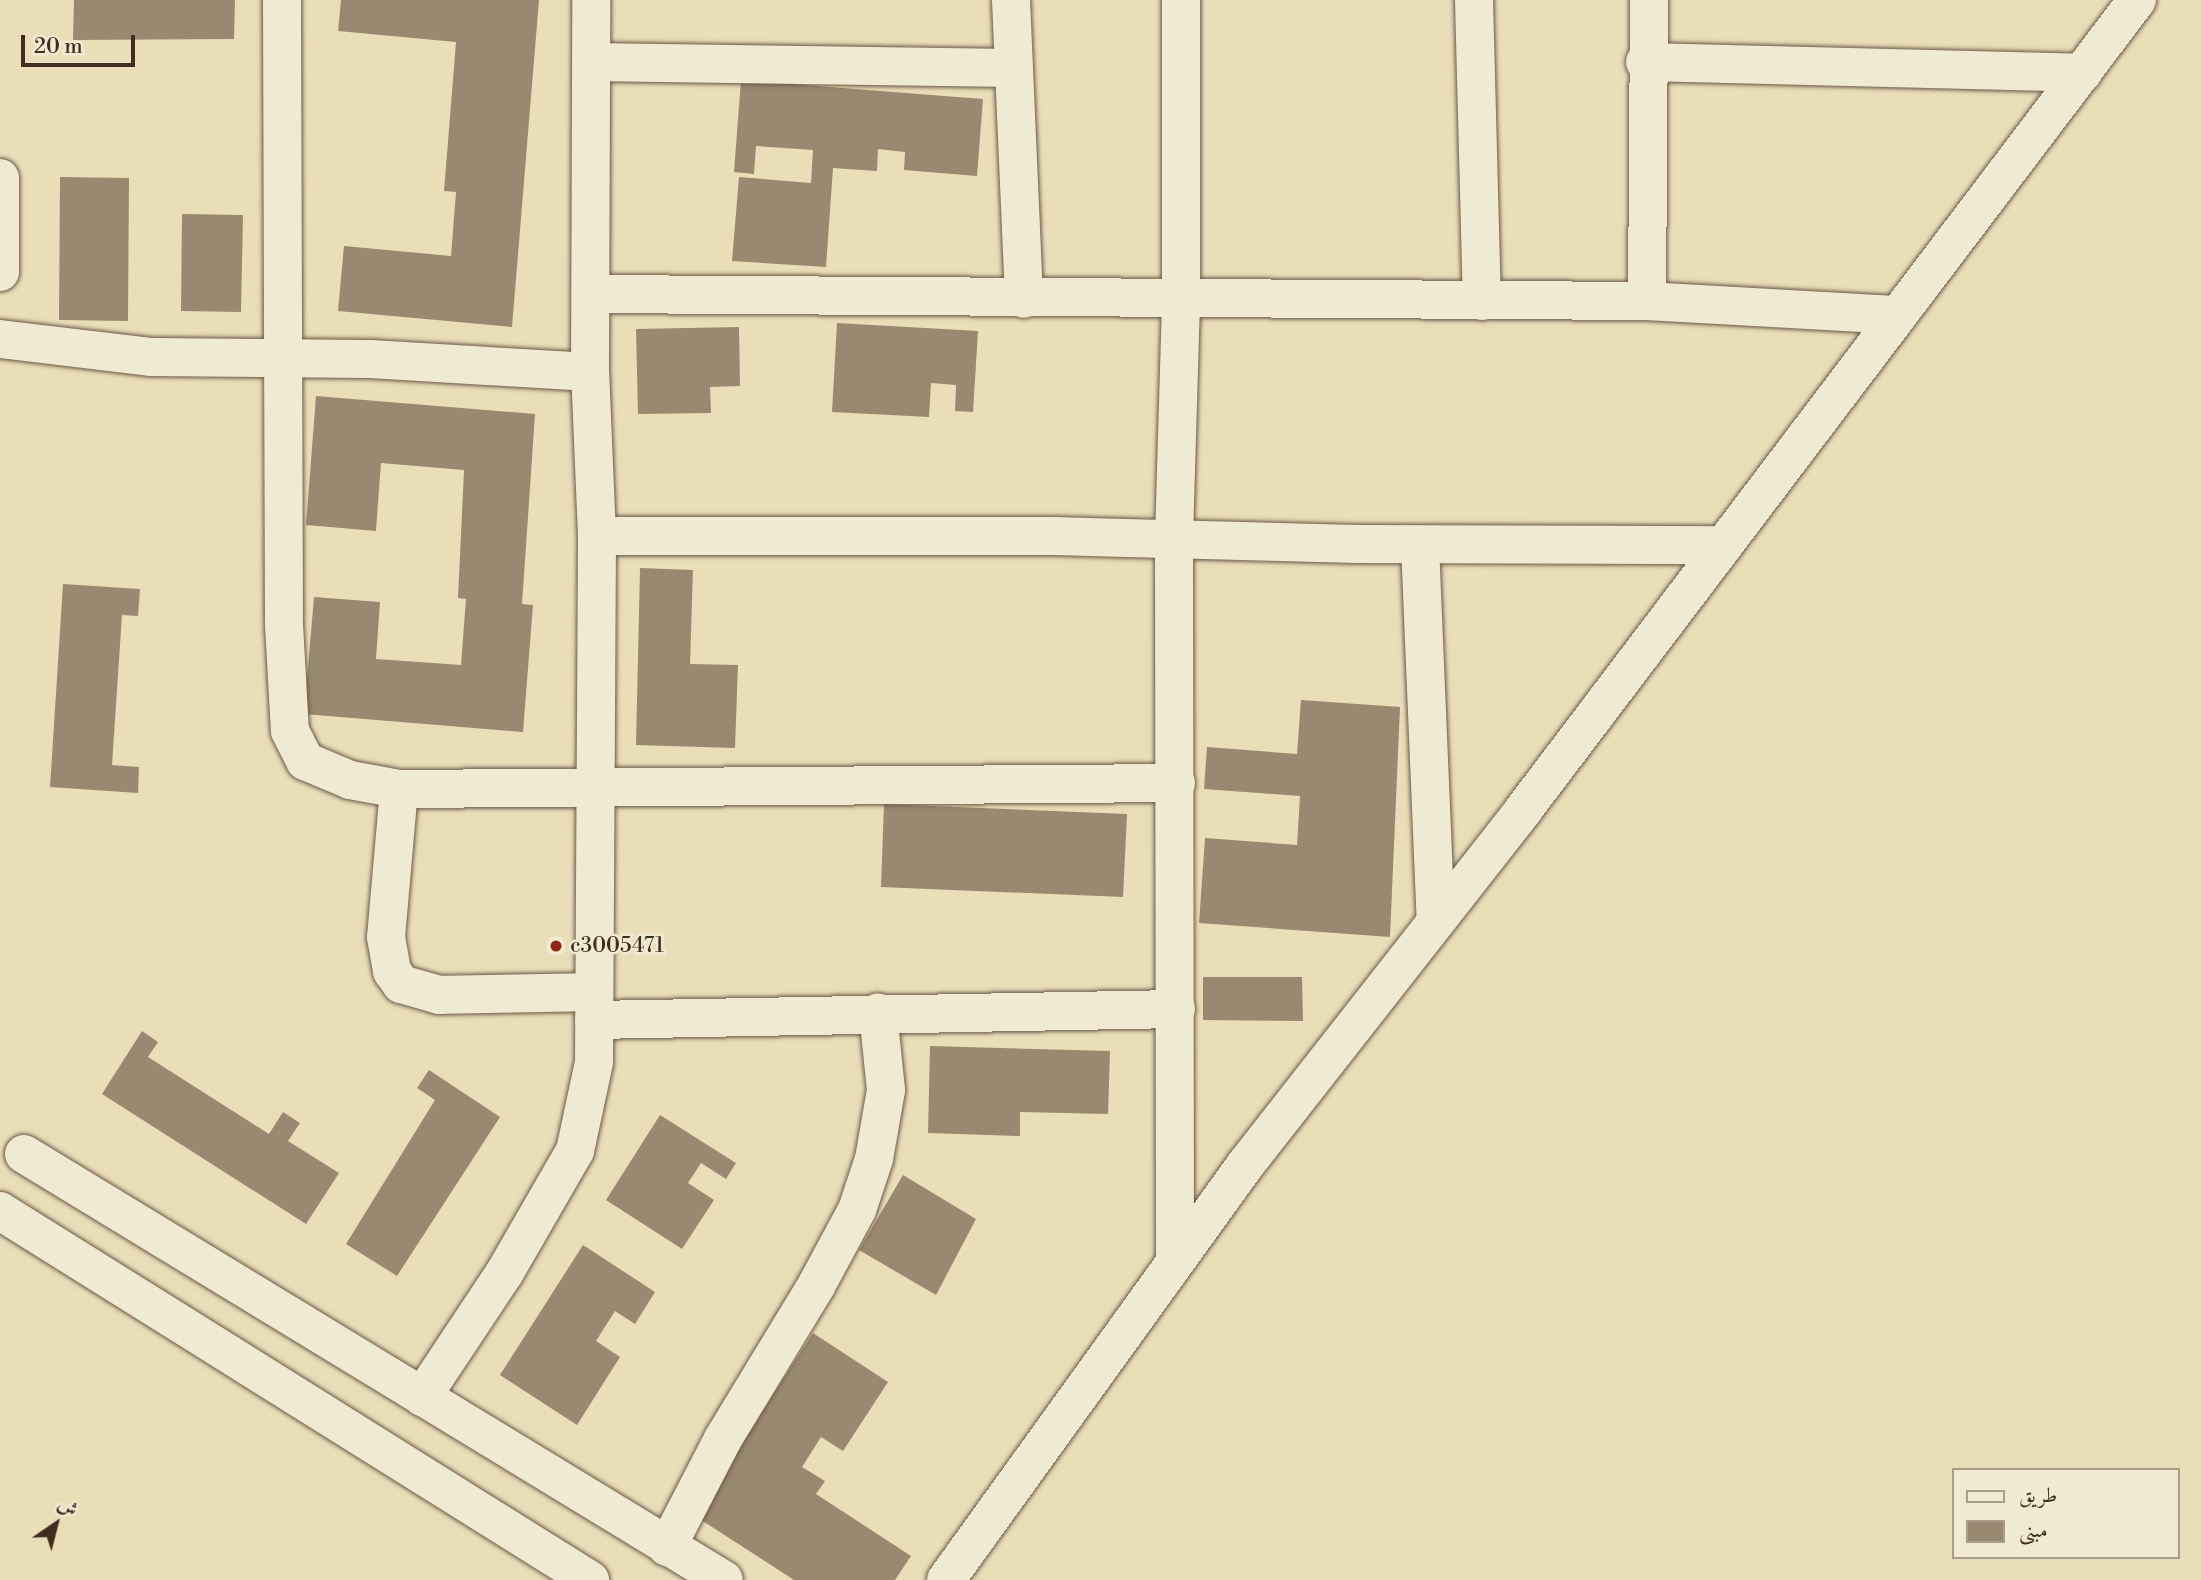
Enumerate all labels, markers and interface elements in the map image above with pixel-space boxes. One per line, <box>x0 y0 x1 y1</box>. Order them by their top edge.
scale bar <box>24 21 138 65</box>
text: 20 m <box>34 34 83 60</box>
place label: c3005471 <box>570 933 664 959</box>
marker: c3005471 <box>548 938 564 954</box>
legend <box>1952 1468 2180 1559</box>
text: طريق <box>2019 1483 2057 1509</box>
north arrow <box>21 1489 91 1559</box>
text: ش <box>53 1492 83 1522</box>
text: مبنى <box>2019 1518 2048 1544</box>

